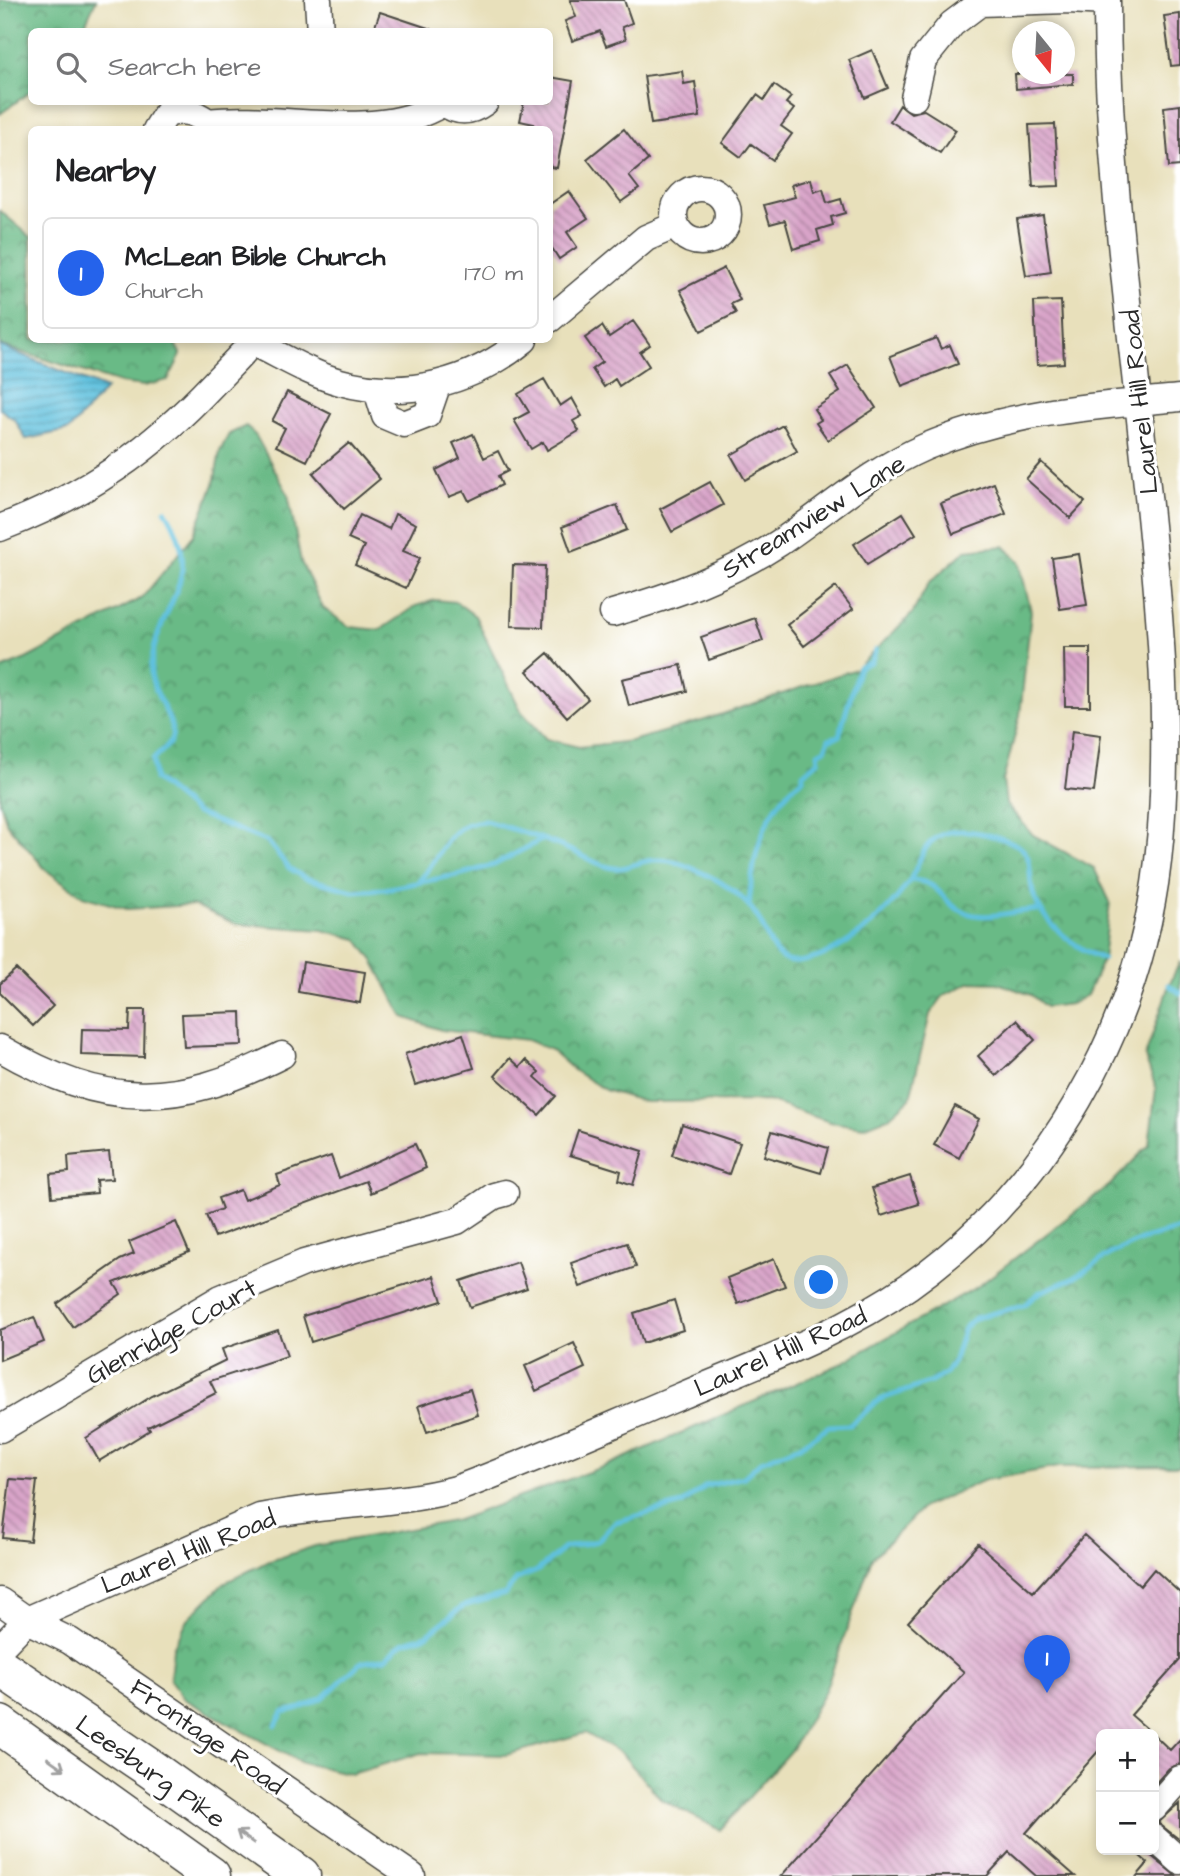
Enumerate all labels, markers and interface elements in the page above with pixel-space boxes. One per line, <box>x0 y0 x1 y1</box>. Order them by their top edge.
north arrow <box>1012 21 1075 84</box>
search box <box>28 28 553 105</box>
icon: search <box>52 48 90 86</box>
text: Search here <box>108 49 261 85</box>
text: Nearby <box>56 151 156 193</box>
text: McLean Bible Church <box>125 239 385 275</box>
text: 1 <box>80 257 82 289</box>
text: 170 m <box>464 257 523 289</box>
text: Church <box>125 275 203 307</box>
street label: Laurel Hill Road <box>1112 308 1168 496</box>
street label: Streamview Lane <box>715 446 912 588</box>
your location <box>804 1265 838 1299</box>
street label: Glenridge Court <box>80 1270 265 1395</box>
street label: Laurel Hill Road <box>688 1298 872 1406</box>
street label: Laurel Hill Road <box>96 1501 281 1603</box>
pin: 1 <box>1024 1635 1070 1693</box>
street label: Frontage Road <box>122 1670 292 1805</box>
street label: Leesburg Pike <box>67 1707 233 1839</box>
map controls <box>1096 1729 1159 1855</box>
button: + <box>1096 1729 1159 1792</box>
one-way arrow <box>46 1757 65 1771</box>
button: − <box>1096 1792 1159 1855</box>
one-way arrow <box>236 1830 255 1844</box>

